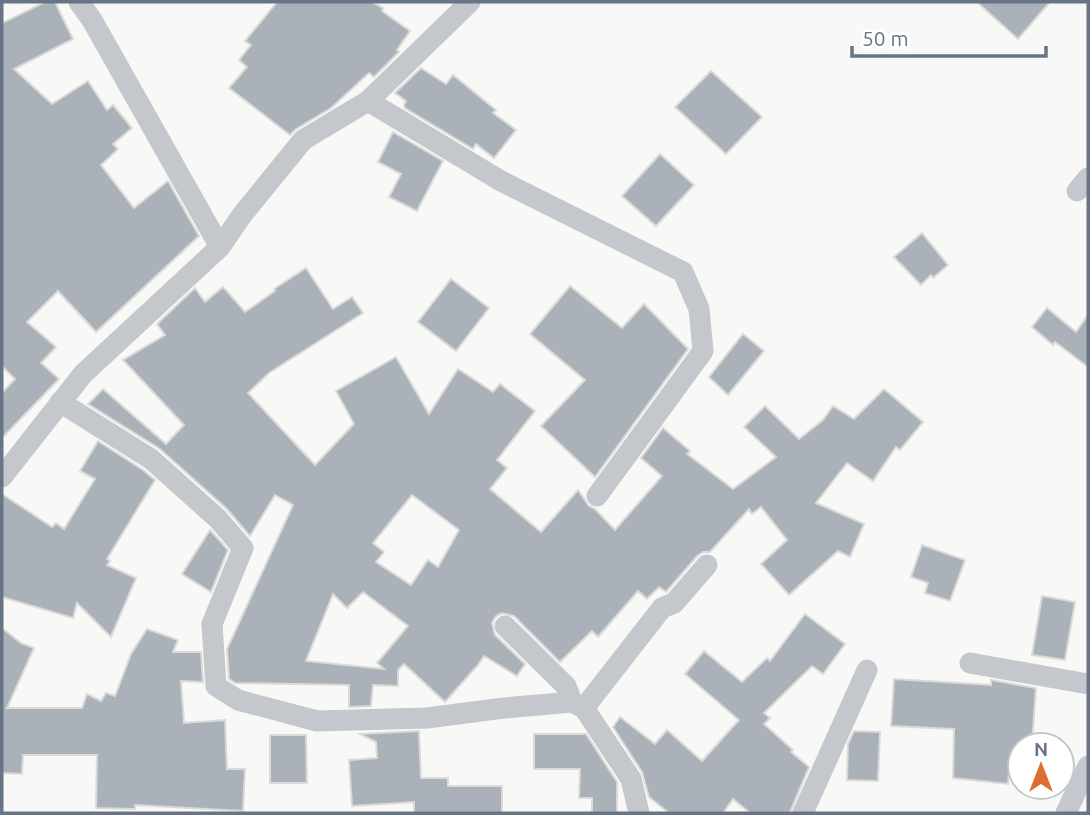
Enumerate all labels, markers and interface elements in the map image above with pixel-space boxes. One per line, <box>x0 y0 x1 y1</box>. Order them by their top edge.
scale bar <box>852 14 1046 58</box>
text: 50 m <box>862 26 909 50</box>
north arrow <box>1006 731 1076 801</box>
text: N <box>1034 738 1048 760</box>

